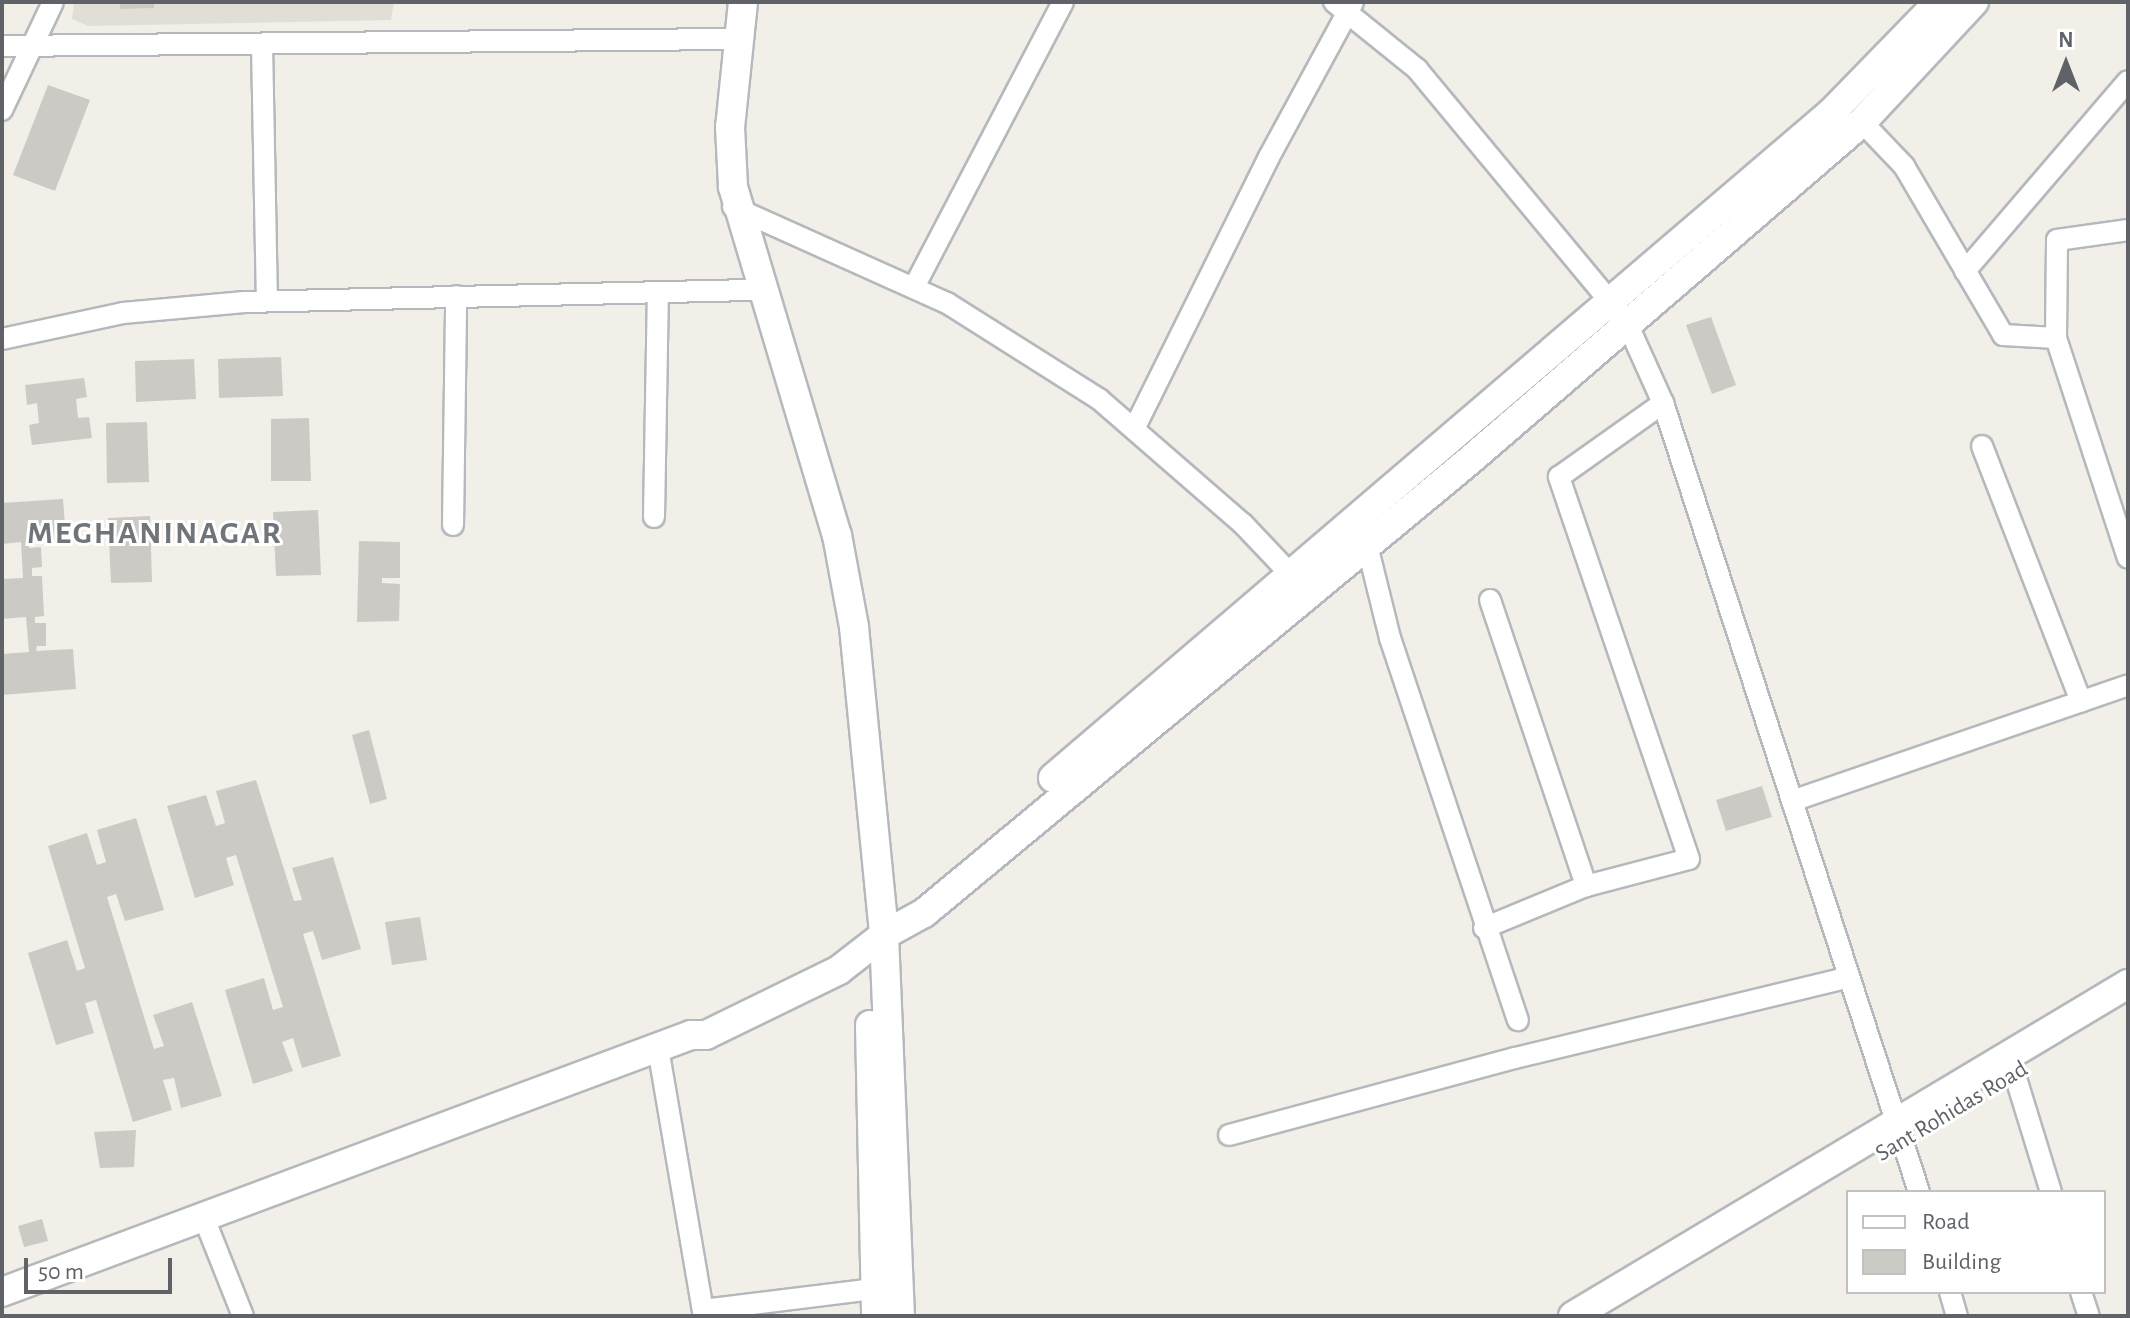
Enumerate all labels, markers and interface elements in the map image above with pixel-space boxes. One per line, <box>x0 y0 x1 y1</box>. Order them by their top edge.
north arrow <box>2026 24 2106 104</box>
text: N <box>2058 29 2074 51</box>
district label: MEGHANINAGAR <box>27 514 283 552</box>
street label: Sant Rohidas Road <box>1871 1055 2033 1169</box>
legend <box>1846 1190 2106 1294</box>
text: Road <box>1922 1210 1970 1234</box>
scale bar <box>28 1242 176 1292</box>
text: Building <box>1922 1250 2001 1274</box>
text: 50 m <box>38 1260 84 1284</box>

